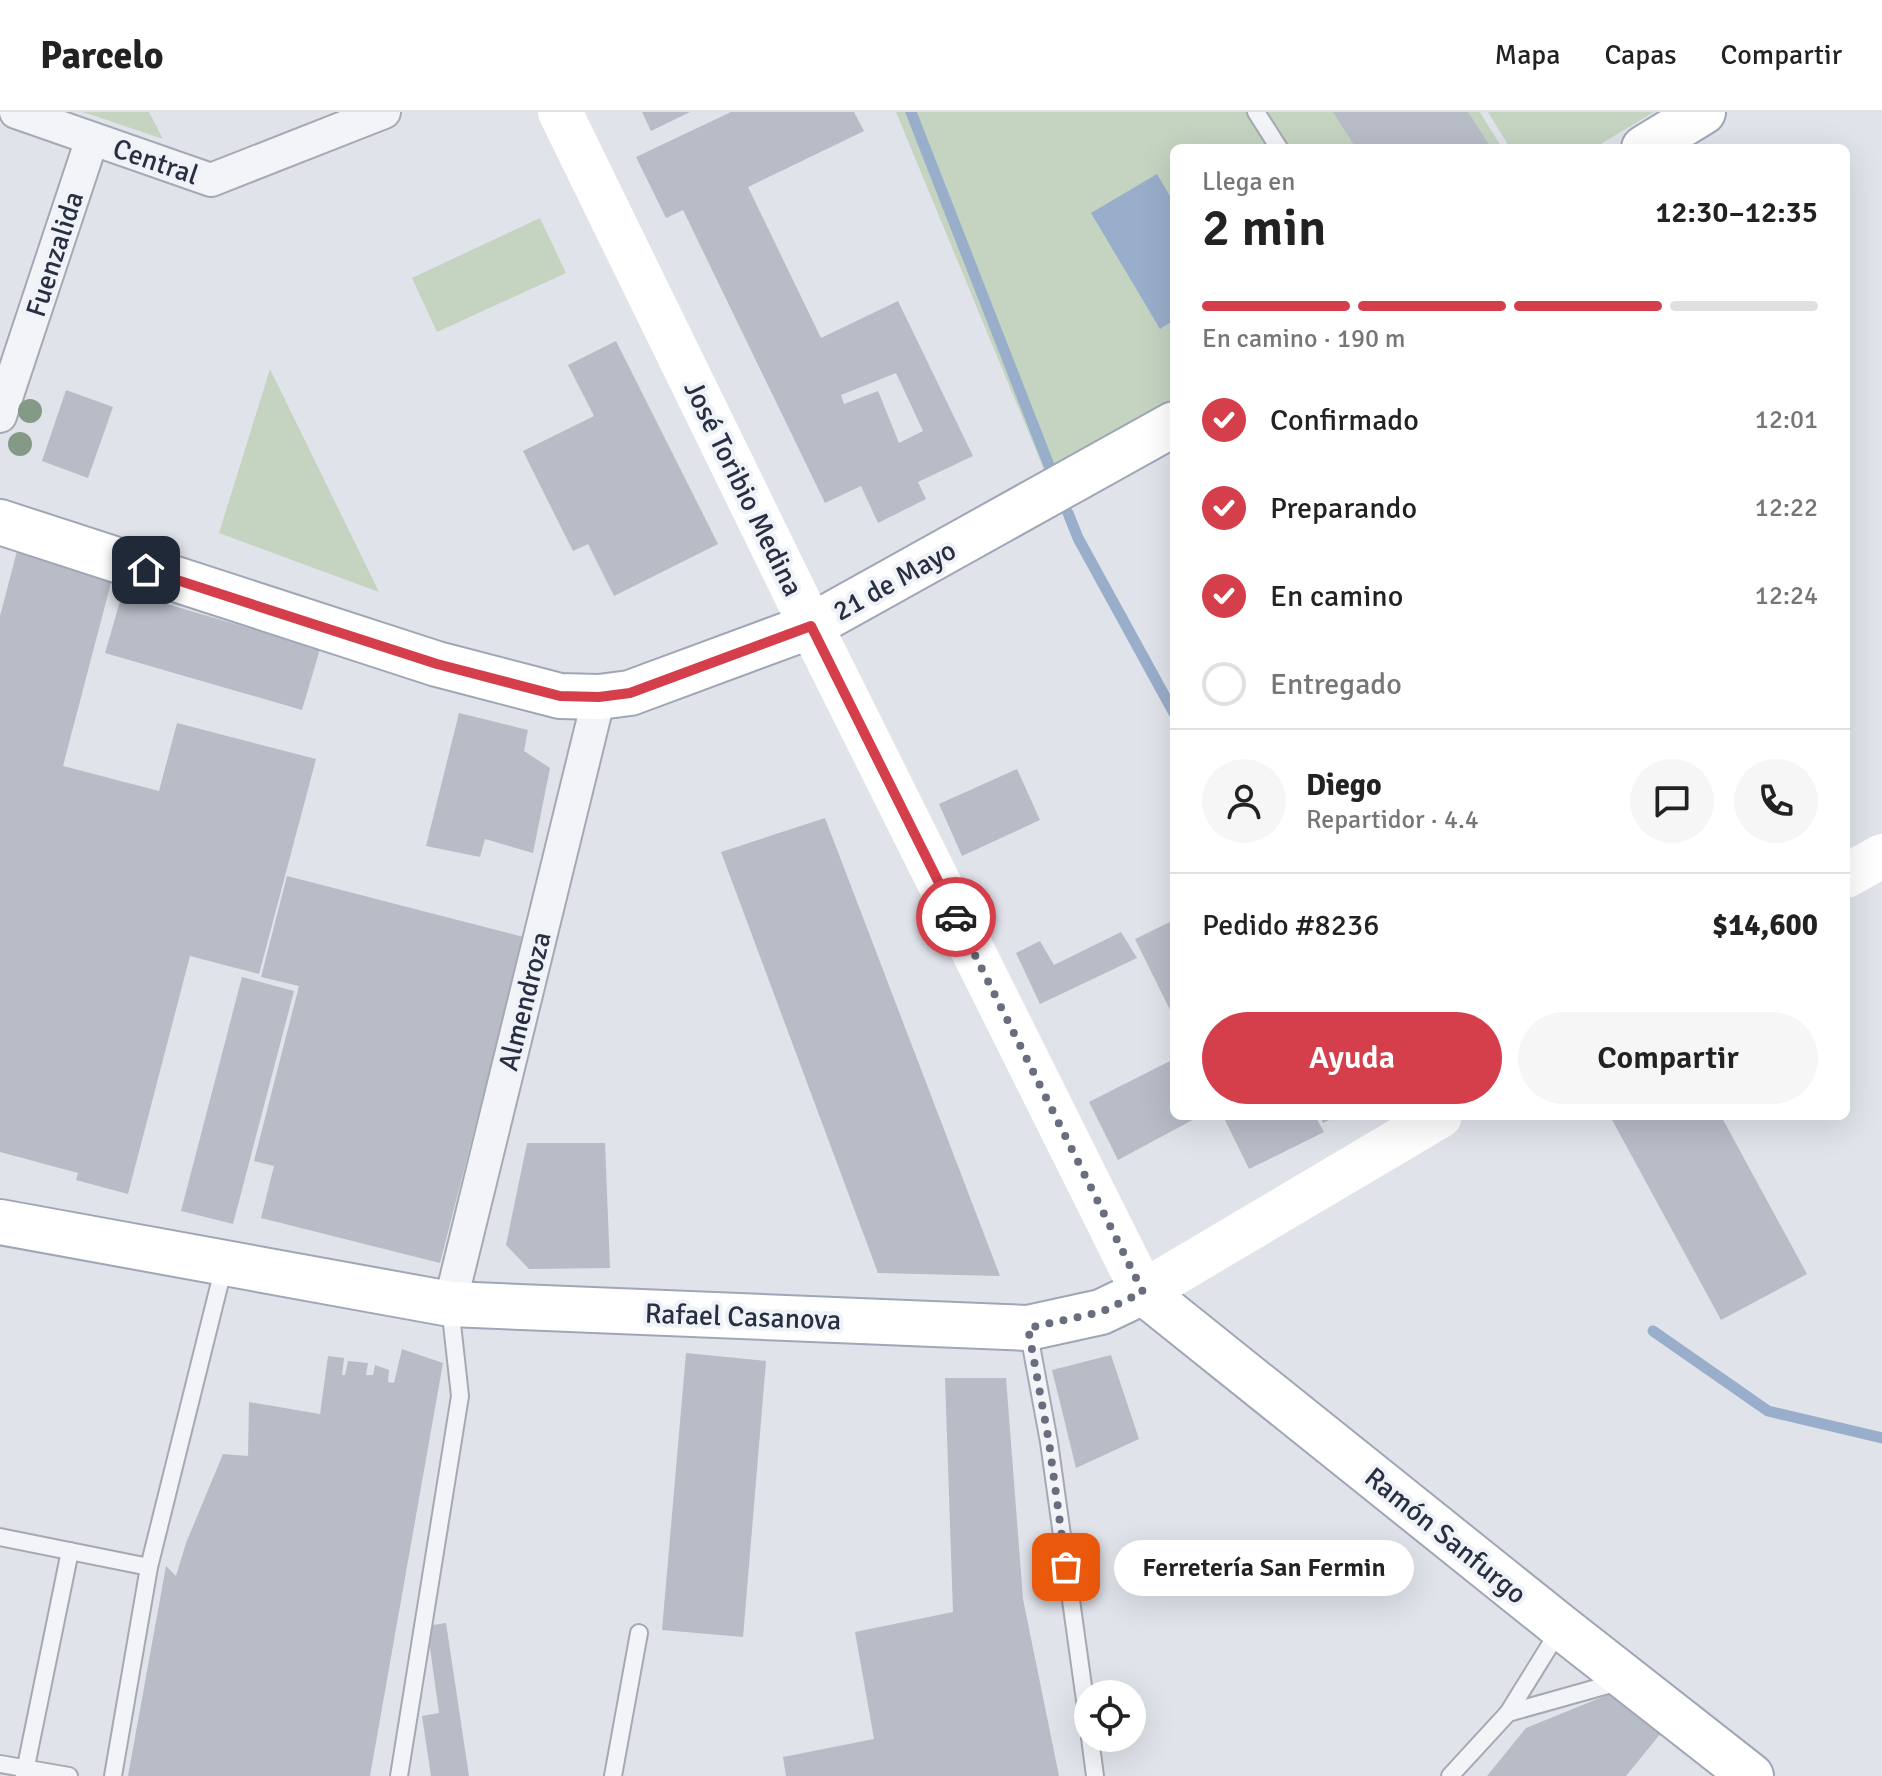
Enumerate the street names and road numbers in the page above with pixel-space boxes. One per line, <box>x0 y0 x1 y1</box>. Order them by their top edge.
street label: Central <box>108 131 203 192</box>
street label: Fuenzalida <box>19 187 91 321</box>
street label: José Toribio Medina <box>676 375 810 602</box>
street label: 21 de Mayo <box>827 533 962 629</box>
street label: Almendroza <box>491 928 559 1074</box>
street label: Rafael Casanova <box>644 1297 842 1337</box>
street label: Ramón Sanfurgo <box>1358 1460 1533 1611</box>

